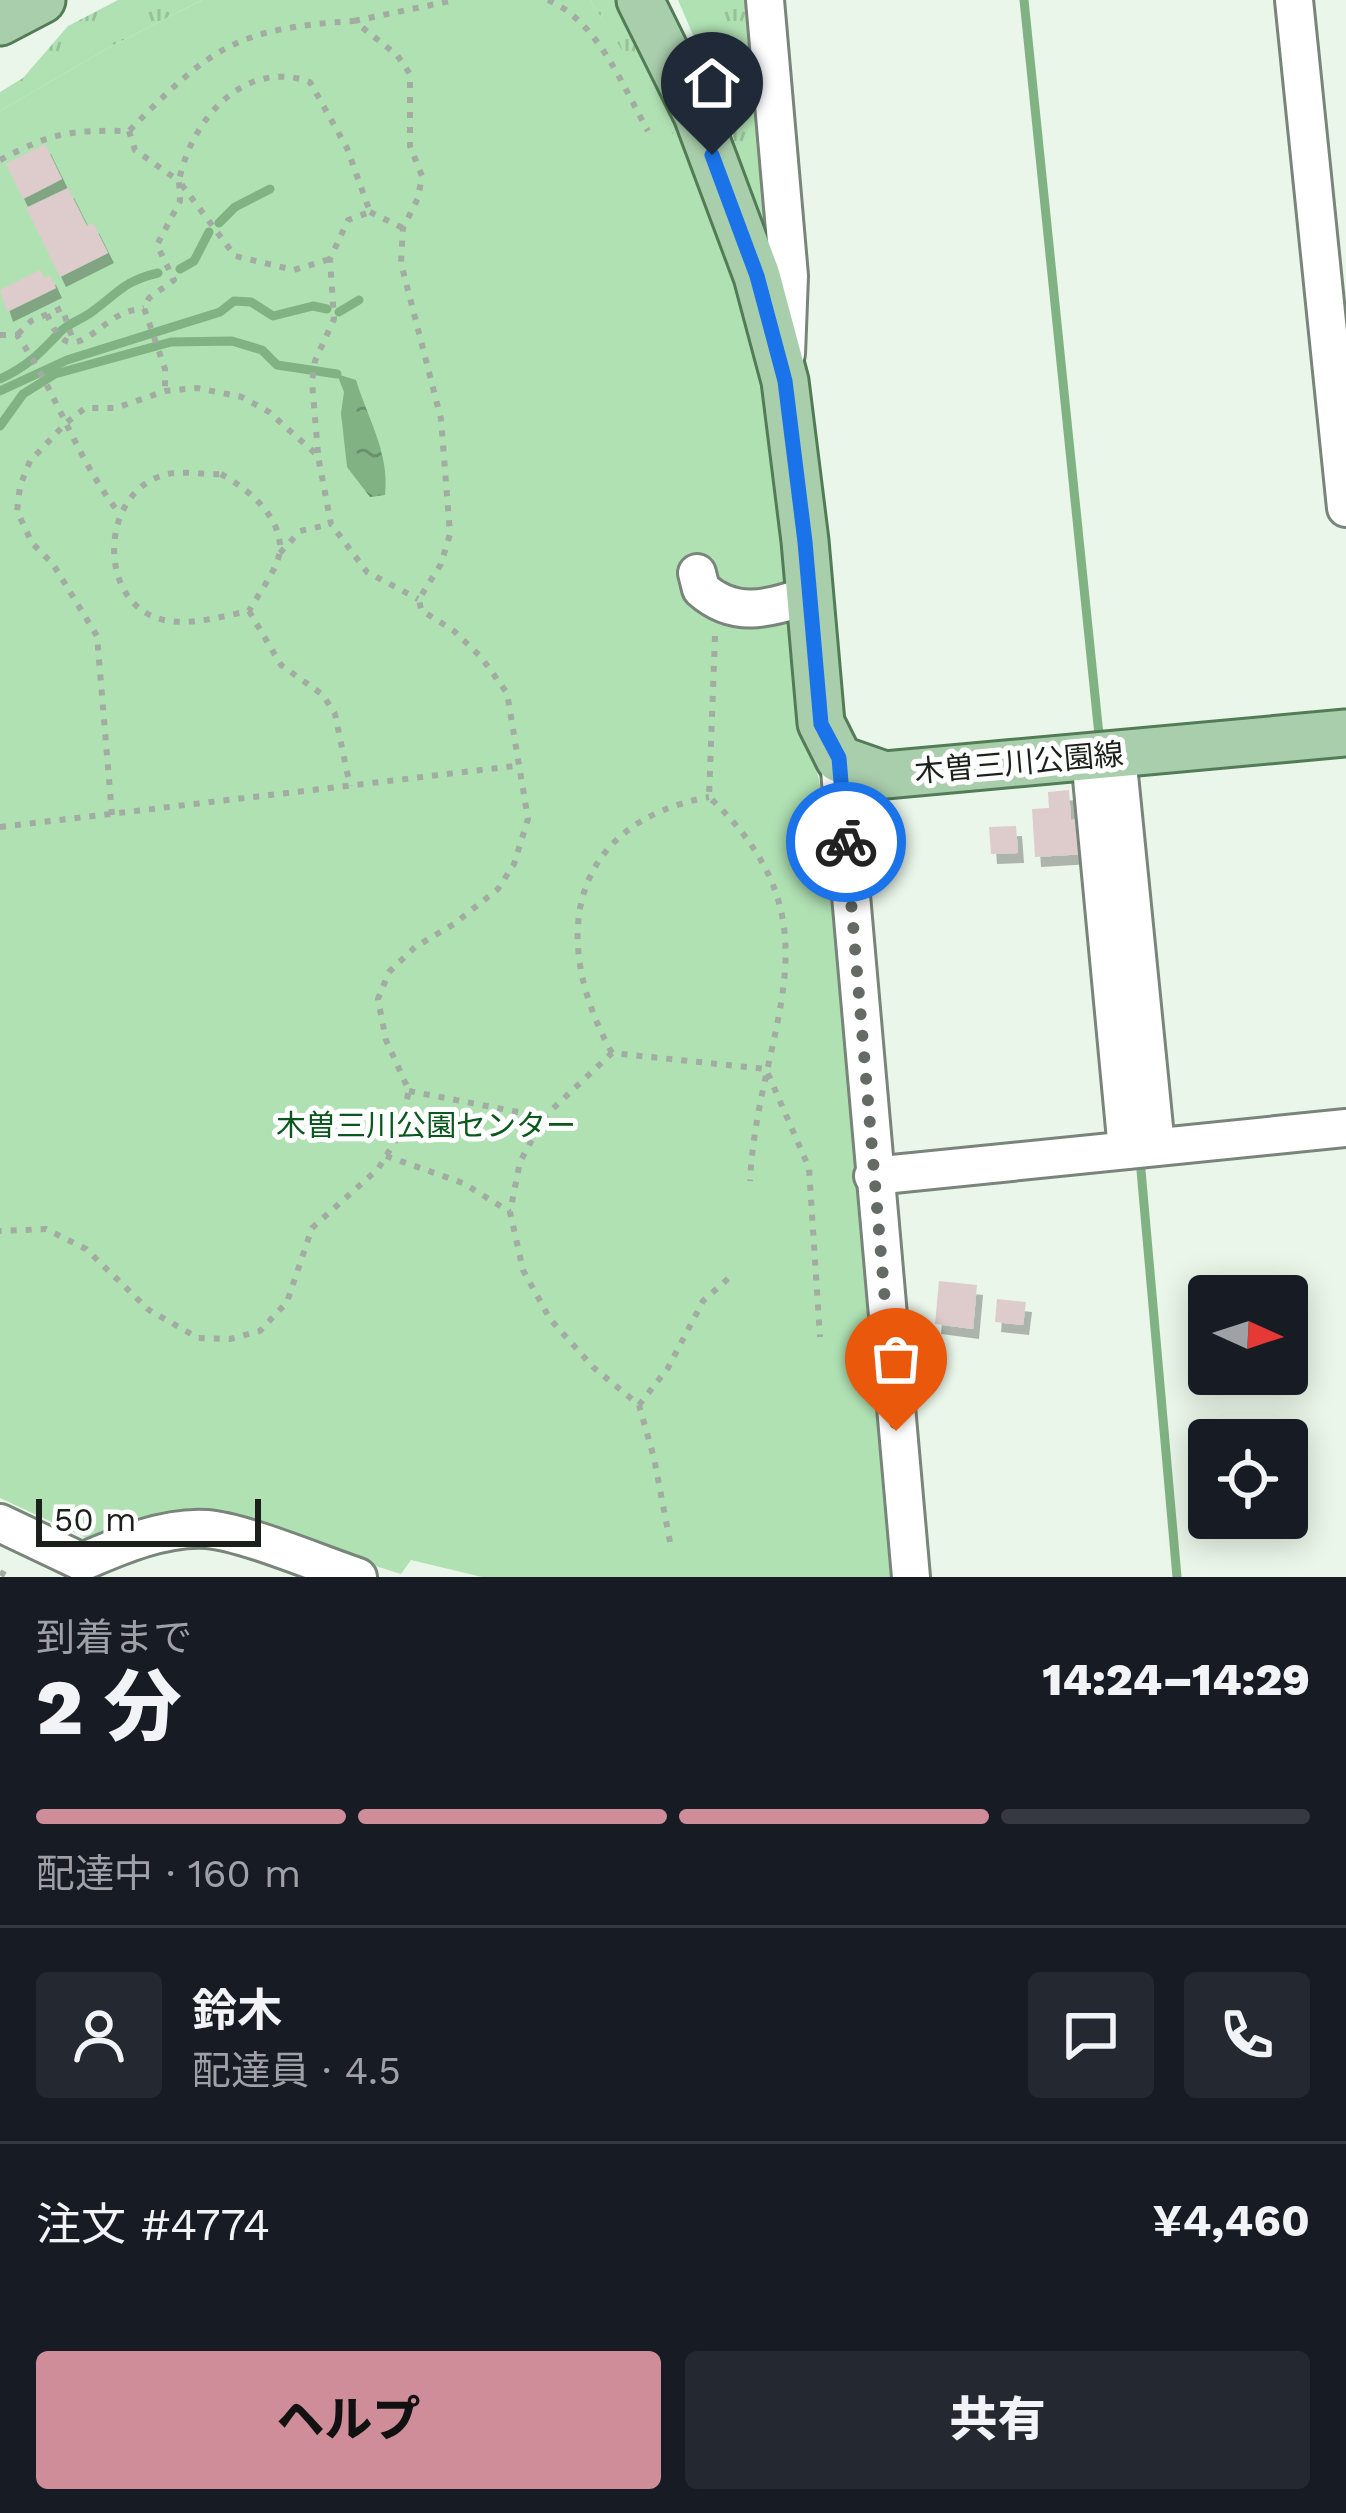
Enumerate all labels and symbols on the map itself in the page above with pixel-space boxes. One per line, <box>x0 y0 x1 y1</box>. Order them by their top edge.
pin <box>661 32 763 155</box>
street label: 木曽三川公園線 <box>913 736 1125 789</box>
courier <box>786 782 906 902</box>
park label: 木曽三川公園センター <box>276 1108 576 1143</box>
north arrow <box>1188 1275 1308 1395</box>
pin <box>845 1308 947 1431</box>
scale bar <box>36 1493 261 1546</box>

